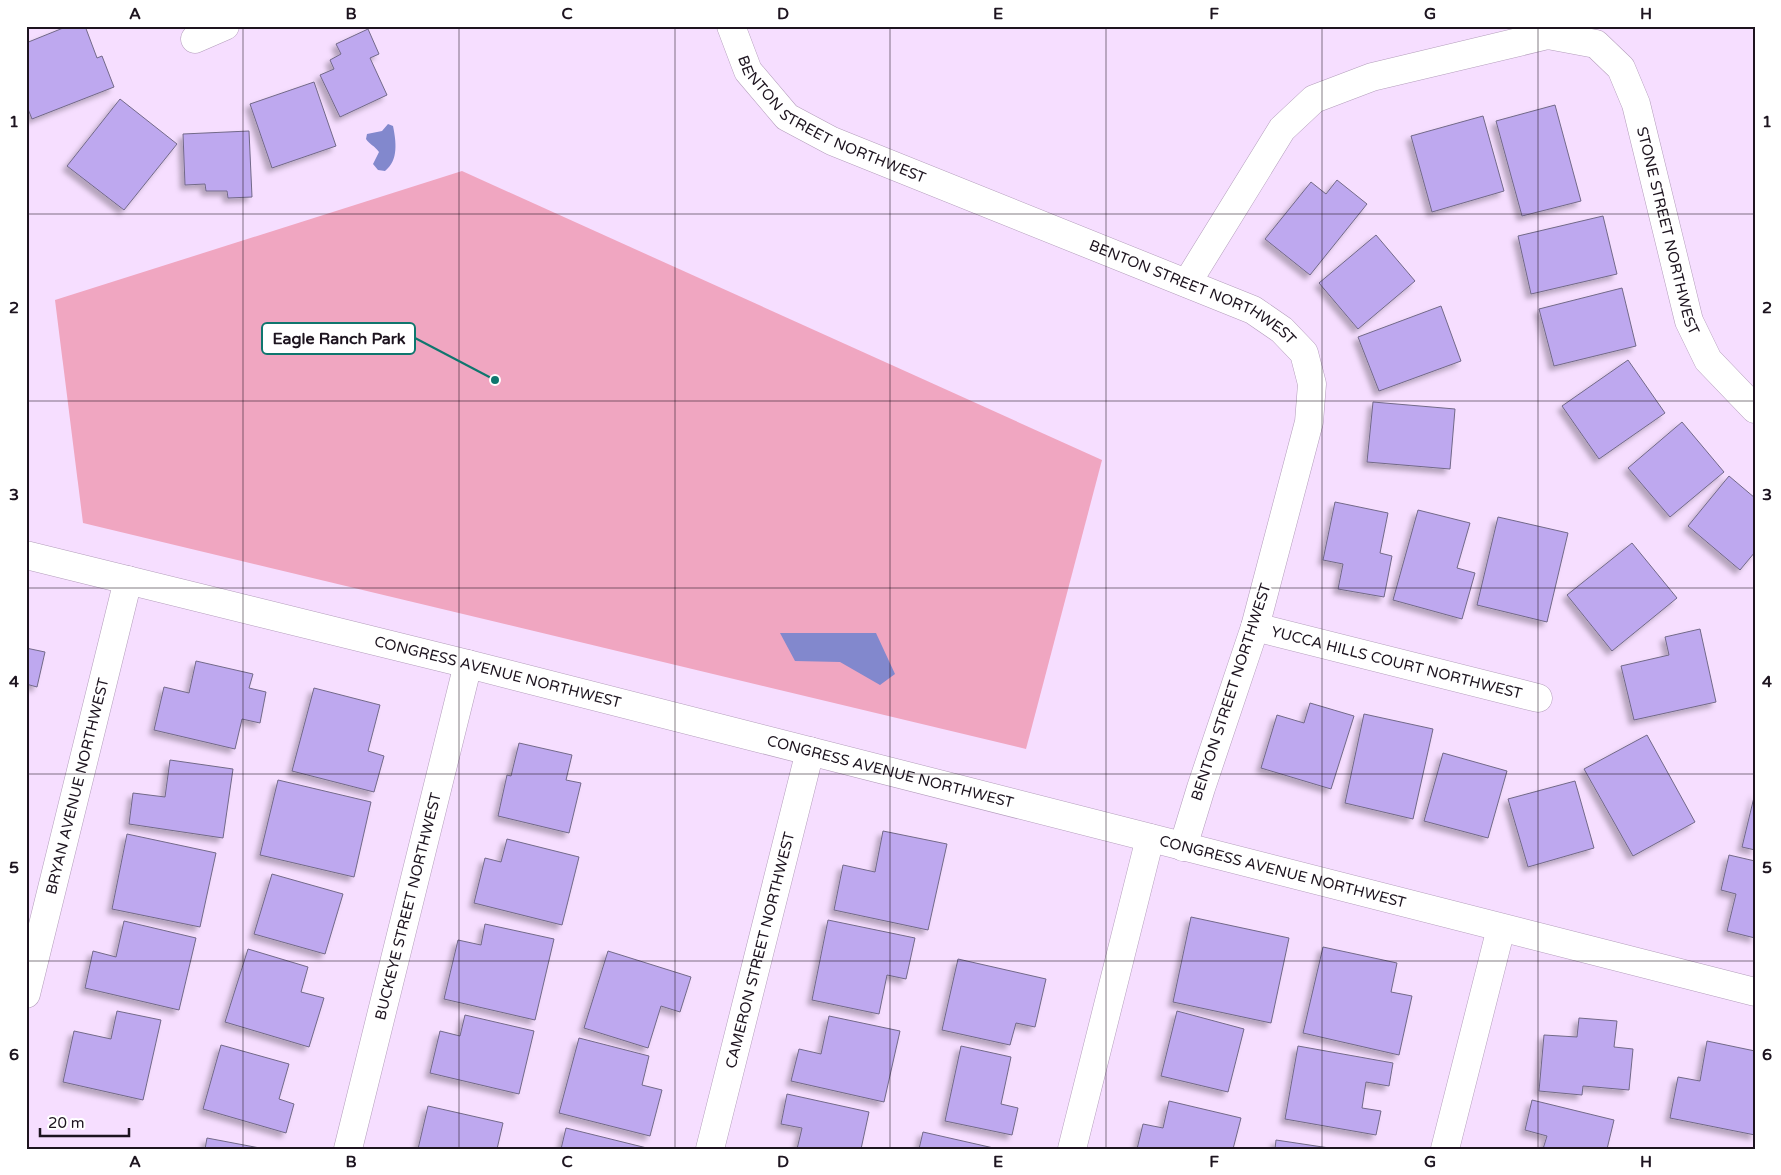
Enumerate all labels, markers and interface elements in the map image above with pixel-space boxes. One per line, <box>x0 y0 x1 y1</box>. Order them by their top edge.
text: A <box>129 4 141 24</box>
text: B <box>345 4 357 24</box>
text: C <box>561 4 573 24</box>
text: D <box>777 4 789 24</box>
text: E <box>993 4 1003 24</box>
text: F <box>1209 4 1219 24</box>
text: G <box>1424 4 1436 24</box>
text: H <box>1640 4 1652 24</box>
street label: BENTON STREET NORTHWEST <box>734 53 929 187</box>
text: 1 <box>9 112 19 132</box>
text: 1 <box>1762 112 1772 132</box>
street label: STONE STREET NORTHWEST <box>1633 125 1703 338</box>
street label: BENTON STREET NORTHWEST <box>1086 236 1300 348</box>
text: 2 <box>9 298 19 318</box>
text: 2 <box>1762 298 1772 318</box>
callout: Eagle Ranch Park <box>262 323 415 354</box>
text: Eagle Ranch Park <box>272 329 406 349</box>
text: 3 <box>9 485 19 505</box>
text: 3 <box>1762 485 1772 505</box>
street label: BENTON STREET NORTHWEST <box>1187 581 1275 803</box>
street label: YUCCA HILLS COURT NORTHWEST <box>1269 622 1524 703</box>
street label: CONGRESS AVENUE NORTHWEST <box>372 632 623 712</box>
text: 4 <box>9 672 19 692</box>
text: 4 <box>1762 672 1772 692</box>
street label: BRYAN AVENUE NORTHWEST <box>42 676 113 896</box>
street label: CONGRESS AVENUE NORTHWEST <box>765 732 1015 812</box>
street label: BUCKEYE STREET NORTHWEST <box>371 791 445 1022</box>
street label: CAMERON STREET NORTHWEST <box>722 830 798 1070</box>
street label: CONGRESS AVENUE NORTHWEST <box>1158 832 1408 912</box>
text: 5 <box>9 858 19 878</box>
text: 5 <box>1762 858 1772 878</box>
text: 6 <box>9 1045 19 1065</box>
text: 6 <box>1762 1045 1772 1065</box>
scale bar <box>40 1105 129 1137</box>
text: 20 m <box>48 1114 85 1132</box>
text: A <box>129 1152 141 1172</box>
text: B <box>345 1152 357 1172</box>
text: C <box>561 1152 573 1172</box>
text: D <box>777 1152 789 1172</box>
text: E <box>993 1152 1003 1172</box>
text: F <box>1209 1152 1219 1172</box>
text: G <box>1424 1152 1436 1172</box>
text: H <box>1640 1152 1652 1172</box>

